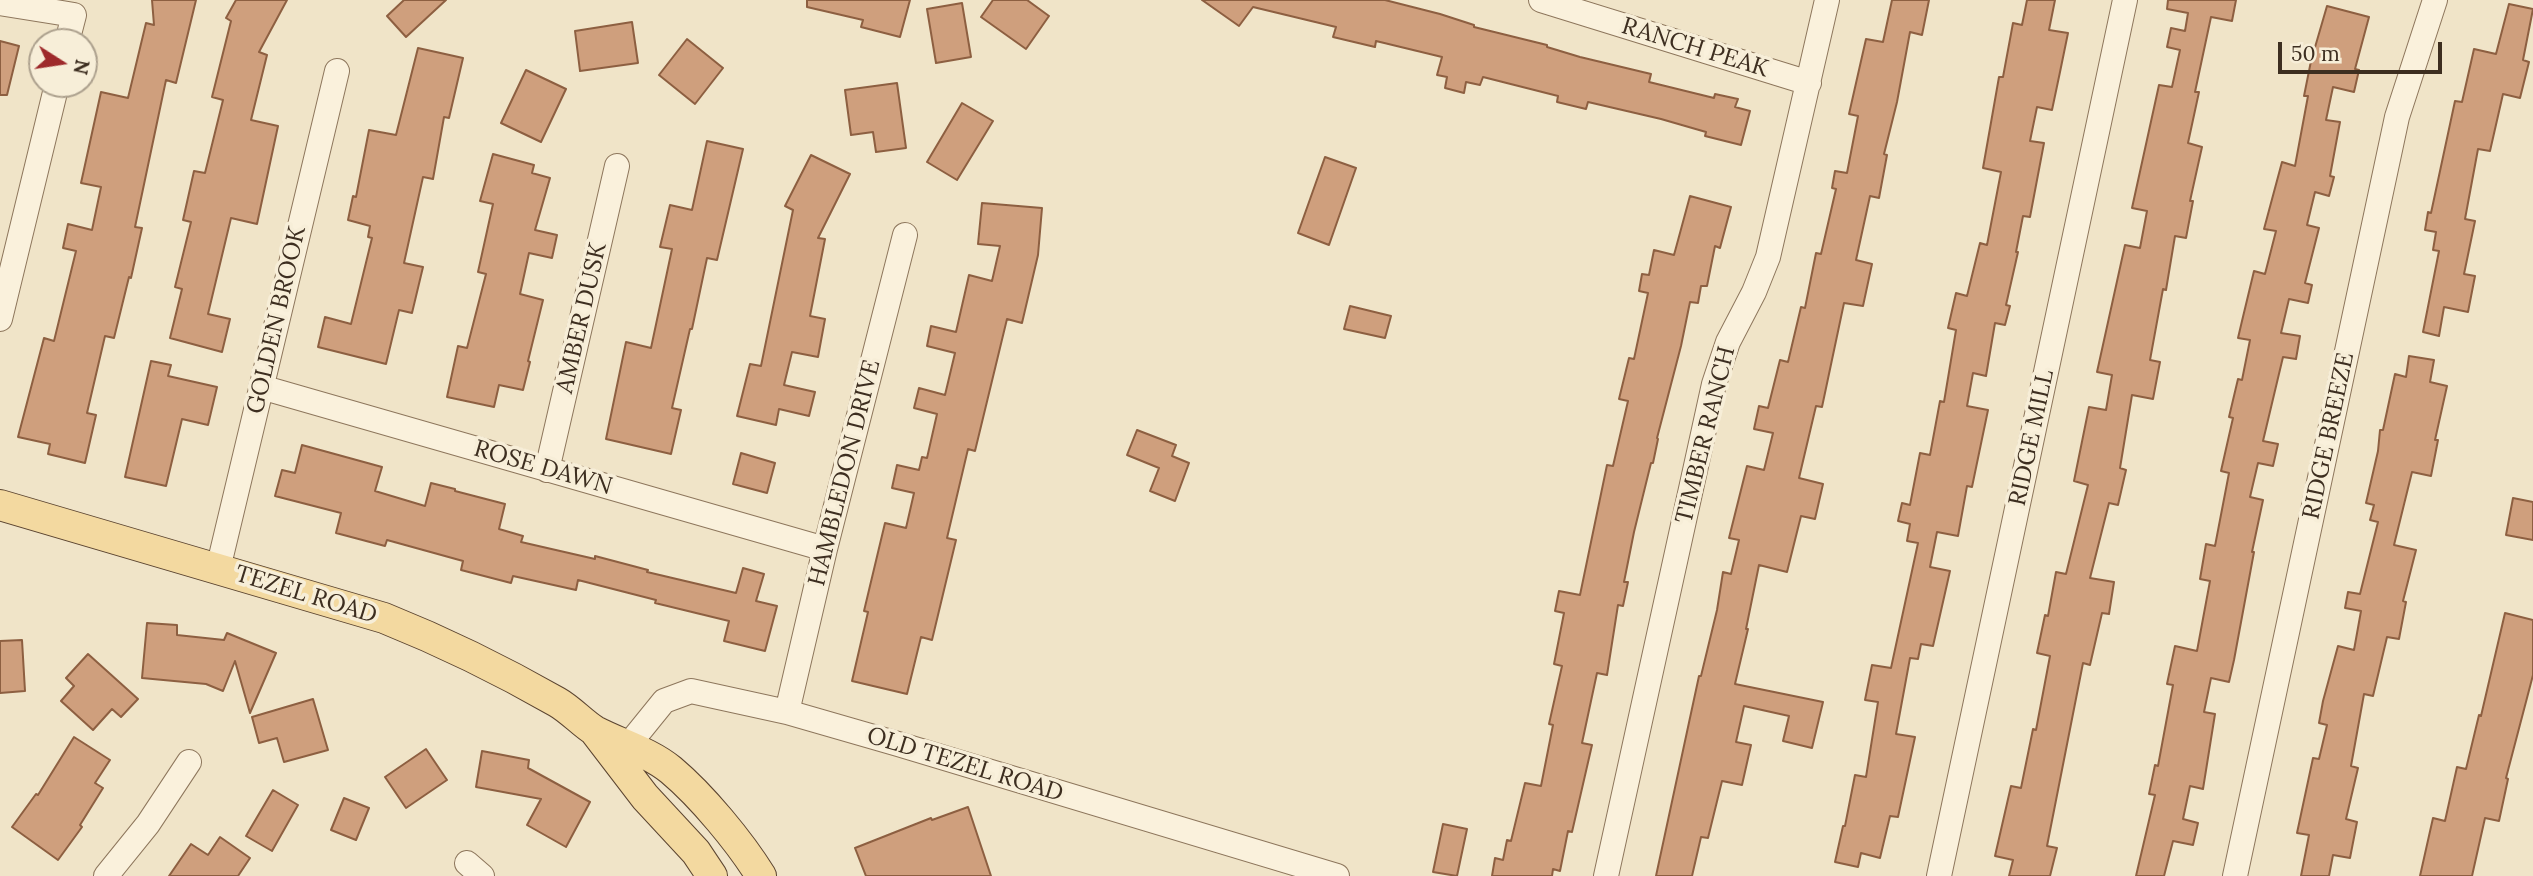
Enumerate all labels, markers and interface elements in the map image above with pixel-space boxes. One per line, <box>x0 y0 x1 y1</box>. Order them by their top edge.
street label: RANCH PEAK <box>1618 12 1772 84</box>
north arrow <box>28 28 98 98</box>
scale bar <box>2281 28 2446 72</box>
text: 50 m <box>2291 40 2340 67</box>
text: N <box>68 57 95 77</box>
street label: GOLDEN BROOK <box>241 223 313 417</box>
street label: AMBER DUSK <box>551 240 613 396</box>
street label: TIMBER RANCH <box>1670 344 1742 526</box>
street label: RIDGE BREEZE <box>2297 350 2361 522</box>
street label: HAMBLEDON DRIVE <box>803 357 887 589</box>
street label: RIDGE MILL <box>2004 367 2060 509</box>
street label: ROSE DAWN <box>471 435 615 501</box>
street label: TEZEL ROAD <box>232 560 380 630</box>
street label: OLD TEZEL ROAD <box>863 721 1067 809</box>

